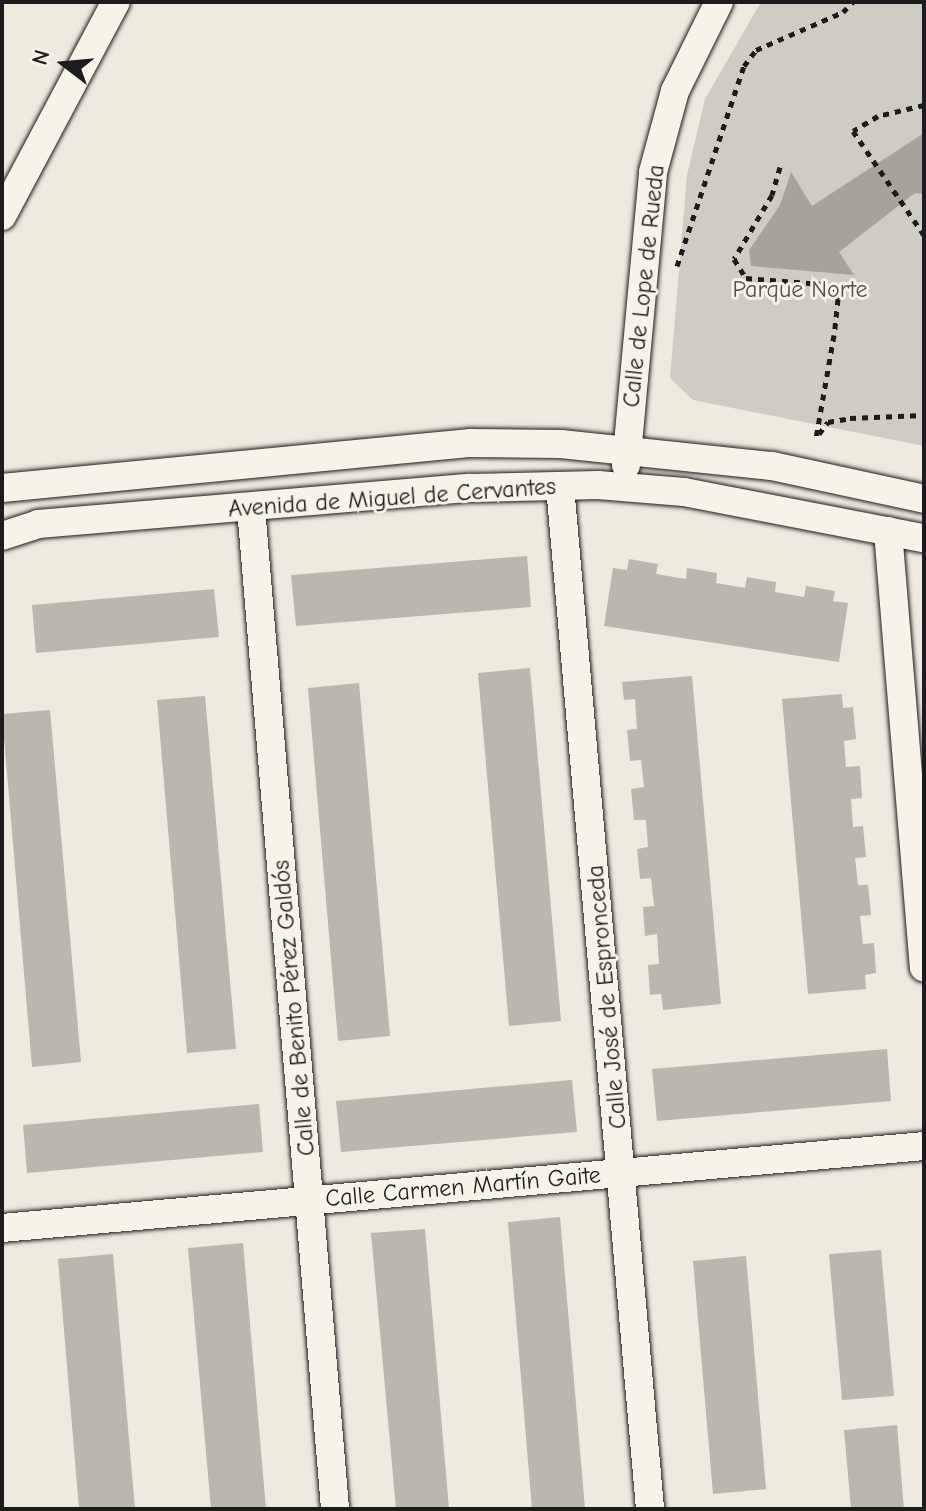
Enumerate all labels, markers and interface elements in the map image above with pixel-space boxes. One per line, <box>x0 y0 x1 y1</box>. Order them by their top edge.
north arrow <box>24 24 104 104</box>
text: N <box>26 47 55 68</box>
street label: Calle de Lope de Rueda <box>617 163 671 409</box>
park label: Parque Norte <box>733 276 867 304</box>
street label: Avenida de Miguel de Cervantes <box>227 472 557 524</box>
street label: Calle de Benito Pérez Galdós <box>267 859 321 1157</box>
street label: Calle José de Espronceda <box>581 864 633 1130</box>
street label: Calle Carmen Martín Gaite <box>324 1161 602 1213</box>

